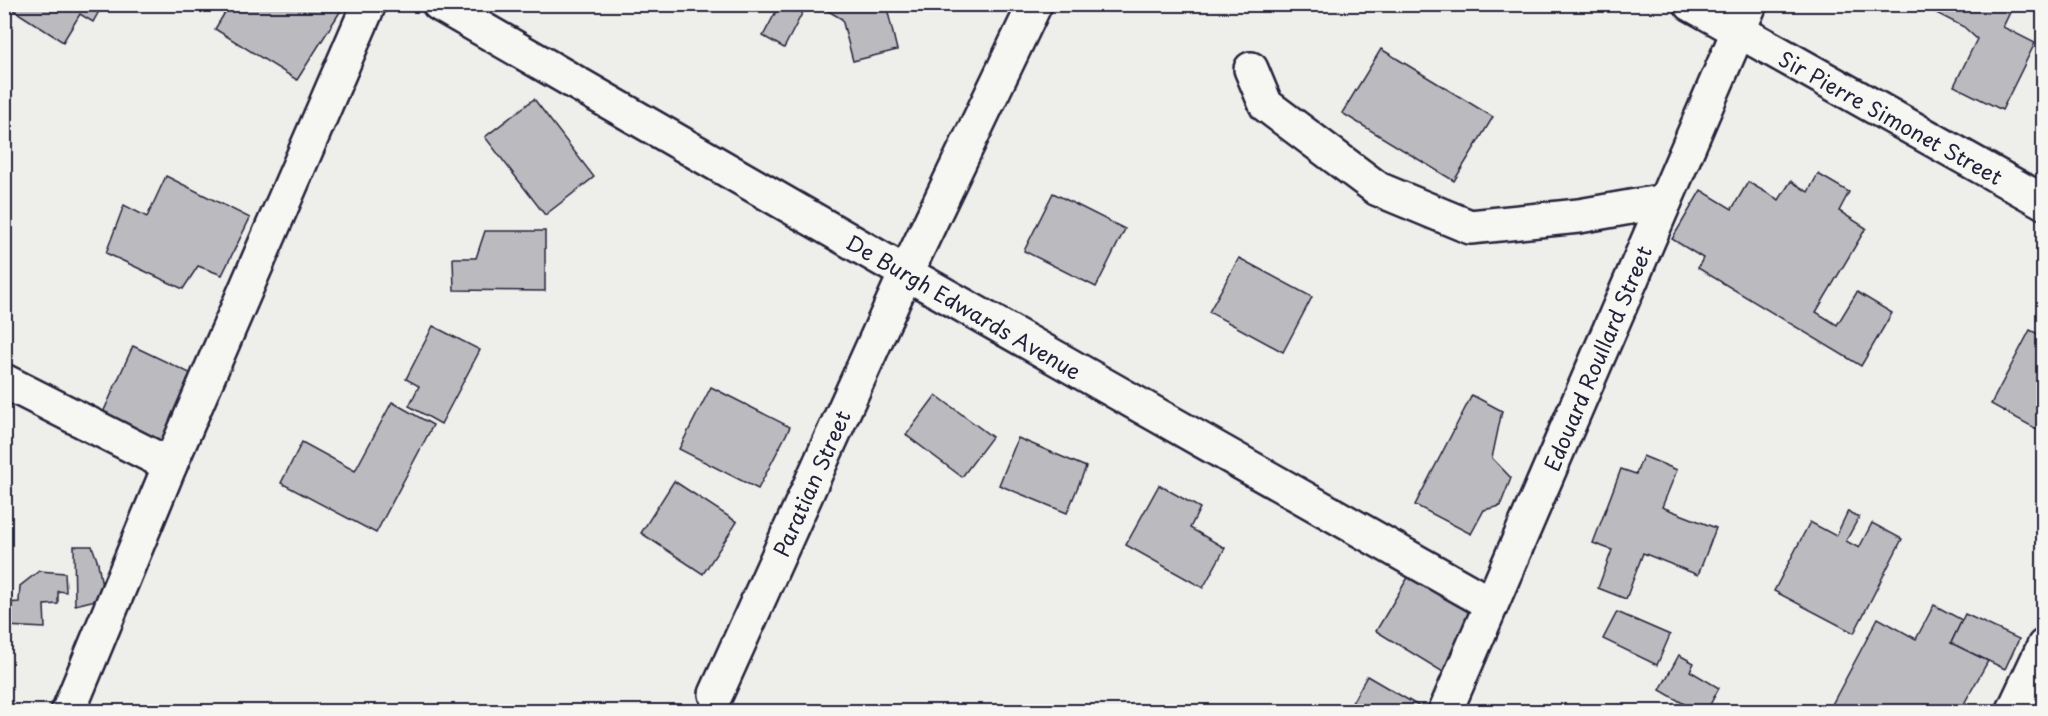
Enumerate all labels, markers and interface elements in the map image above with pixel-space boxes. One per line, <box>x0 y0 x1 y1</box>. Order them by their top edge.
street label: Sir Pierre Simonet Street <box>1773 42 2009 192</box>
street label: De Burgh Edwards Avenue <box>841 225 1087 387</box>
street label: Edouard Roullard Street <box>1535 240 1659 476</box>
street label: Paratian Street <box>764 405 858 561</box>

